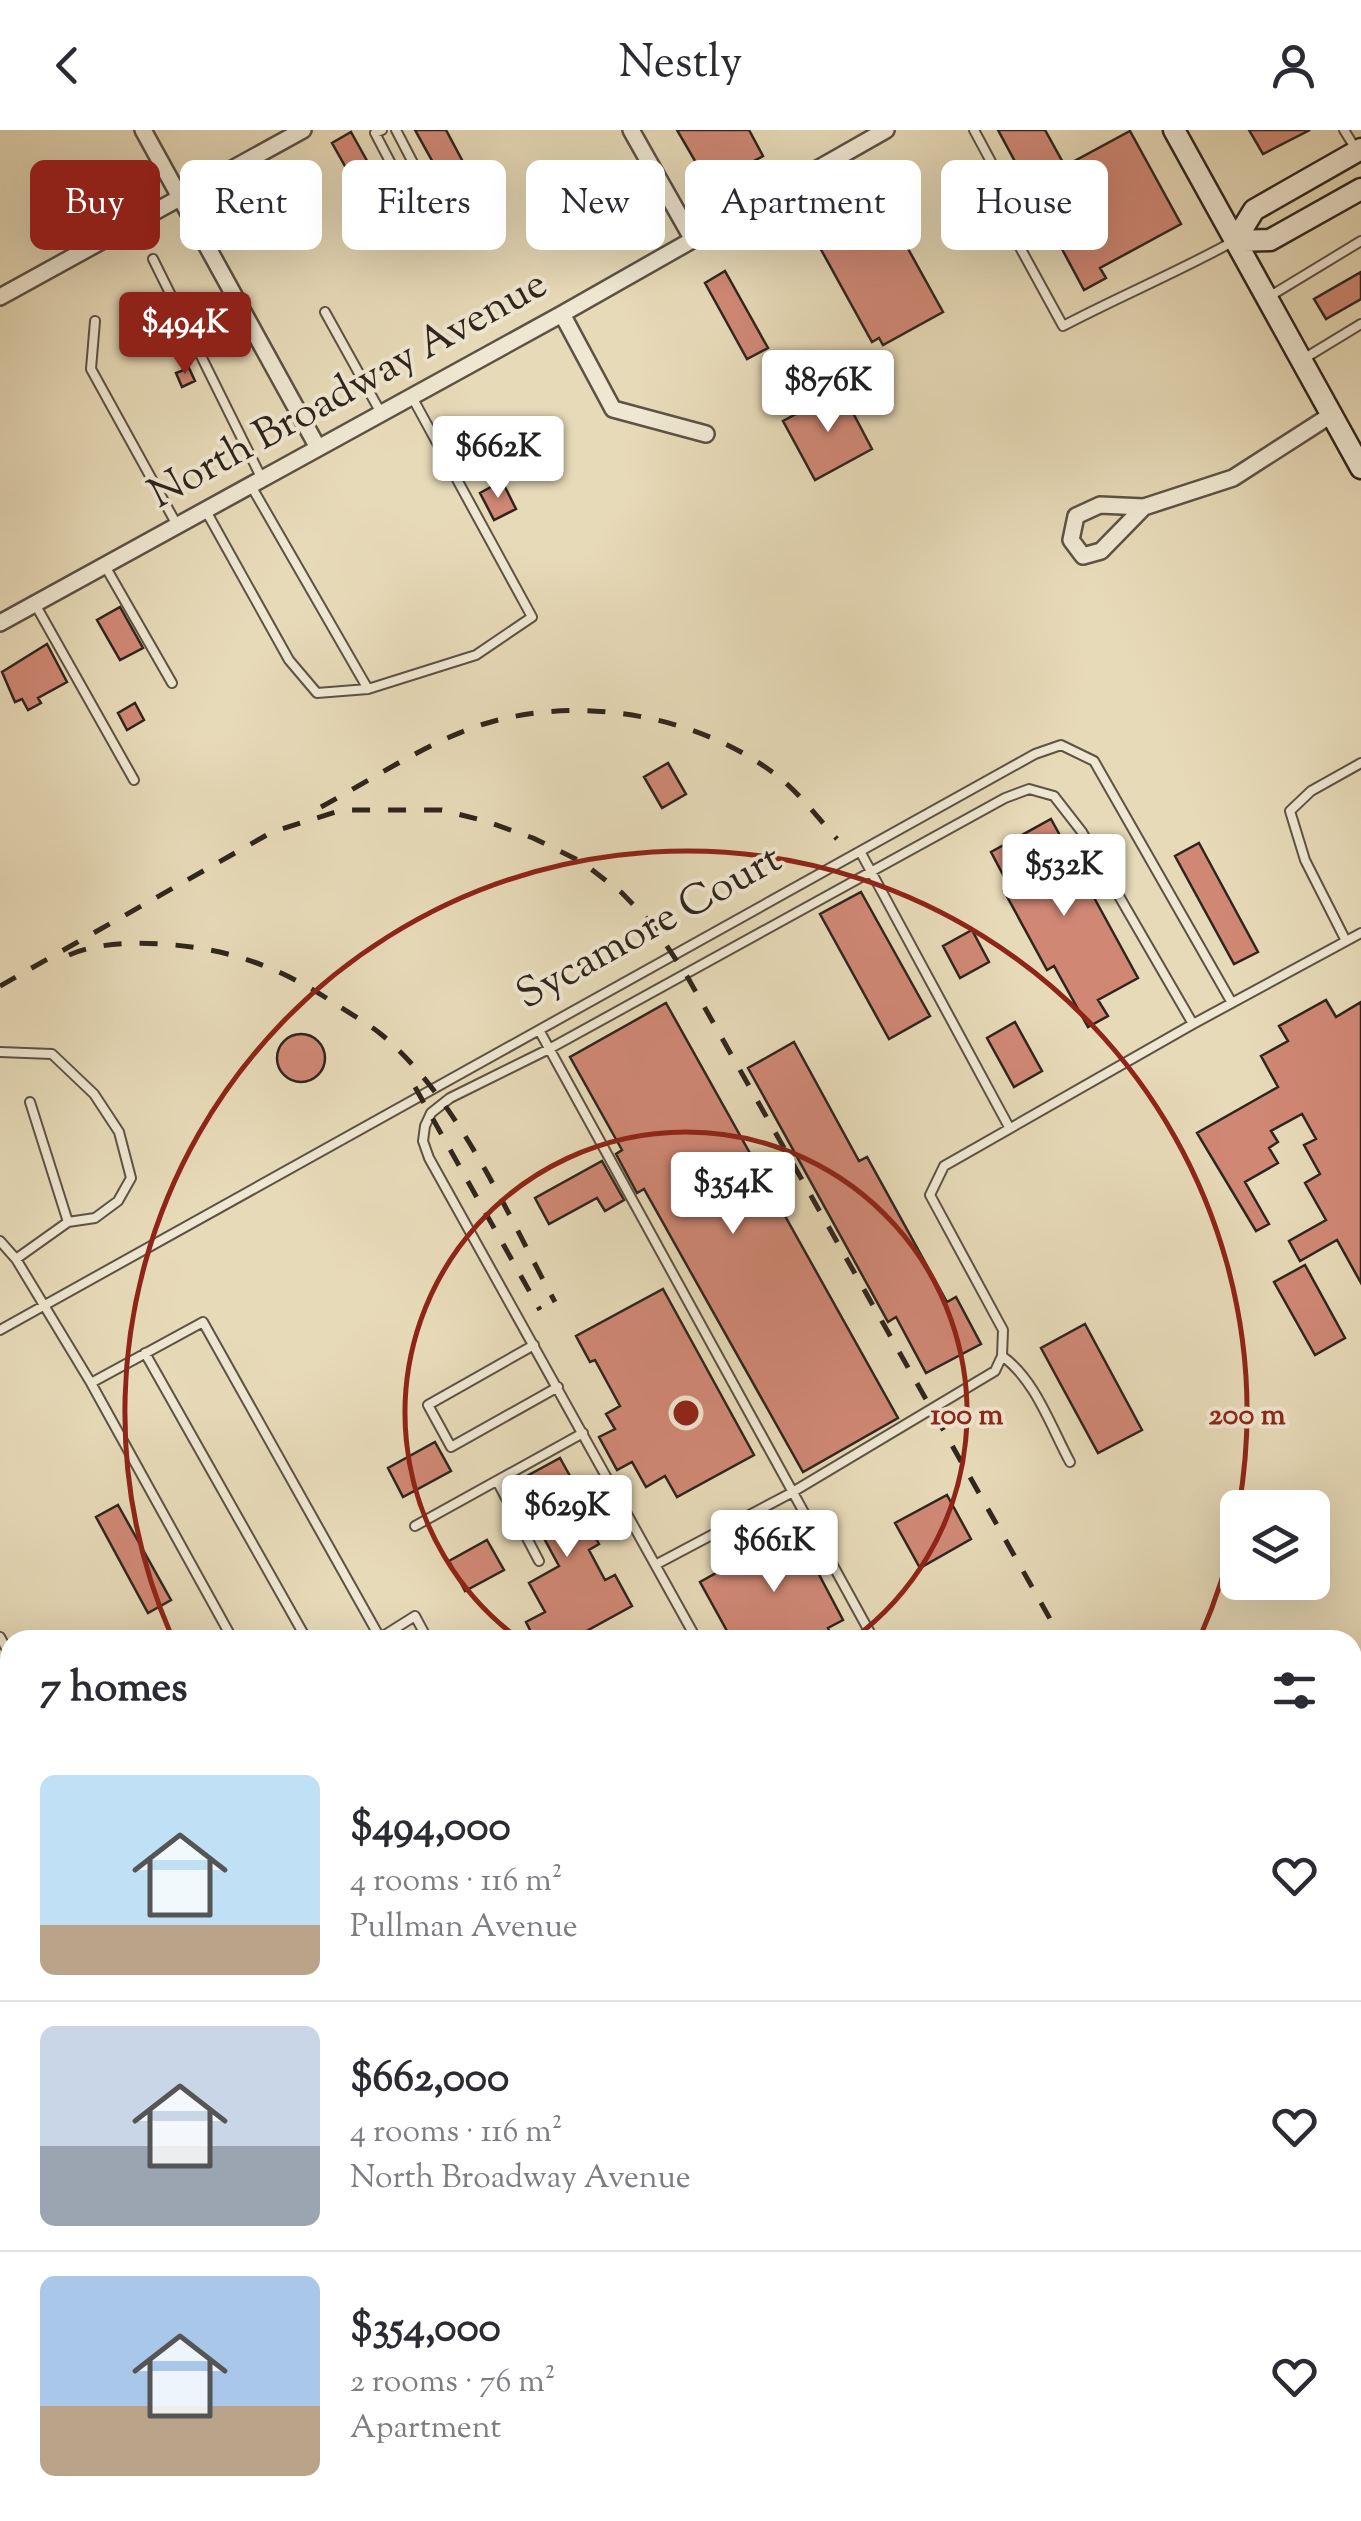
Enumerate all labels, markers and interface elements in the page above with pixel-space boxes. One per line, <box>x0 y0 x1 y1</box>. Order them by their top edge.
text: Nestly <box>619 33 742 98</box>
icon: back <box>40 38 95 93</box>
icon: person <box>1266 38 1321 93</box>
chip: Buy <box>30 160 160 250</box>
chip: Rent <box>180 160 322 250</box>
chip: Filters <box>342 160 506 250</box>
chip: New <box>526 160 665 250</box>
chip: Apartment <box>685 160 921 250</box>
chip: House <box>941 160 1108 250</box>
street label: North Broadway Avenue <box>139 256 559 526</box>
pin: $494K <box>115 292 255 377</box>
text: $494K <box>141 301 229 347</box>
pin: $876K <box>758 350 898 435</box>
text: $876K <box>784 359 872 405</box>
pin: $662K <box>428 416 568 501</box>
text: $662K <box>455 425 541 471</box>
street label: Sycamore Court <box>506 831 794 1027</box>
pin: $532K <box>994 834 1134 919</box>
text: $532K <box>1024 843 1104 889</box>
pin: $354K <box>663 1152 803 1237</box>
text: $354K <box>693 1161 773 1207</box>
centre of rings <box>668 1395 704 1431</box>
text: 100 m <box>931 1395 1004 1438</box>
text: 200 m <box>1209 1395 1286 1438</box>
pin: $629K <box>497 1475 637 1560</box>
text: $629K <box>524 1484 610 1530</box>
map controls <box>1220 1490 1330 1600</box>
button: layers <box>1220 1490 1330 1600</box>
pin: $661K <box>704 1510 844 1595</box>
text: $661K <box>733 1519 815 1565</box>
text: 7 homes <box>40 1660 188 1720</box>
icon: filters <box>1267 1663 1322 1718</box>
text: $494,000 <box>350 1799 511 1859</box>
icon: home <box>120 1815 240 1935</box>
icon: heart <box>1267 1848 1322 1903</box>
text: 4 rooms · 116 m² <box>350 1859 562 1905</box>
text: Pullman Avenue <box>350 1905 578 1951</box>
text: $662,000 <box>350 2050 509 2110</box>
icon: home <box>120 2066 240 2186</box>
icon: heart <box>1267 2099 1322 2154</box>
text: 4 rooms · 116 m² <box>350 2110 562 2156</box>
text: North Broadway Avenue <box>350 2156 691 2202</box>
text: $354,000 <box>350 2300 501 2360</box>
icon: home <box>120 2316 240 2436</box>
icon: heart <box>1267 2349 1322 2404</box>
text: 2 rooms · 76 m² <box>350 2360 556 2406</box>
text: Apartment <box>350 2406 501 2452</box>

